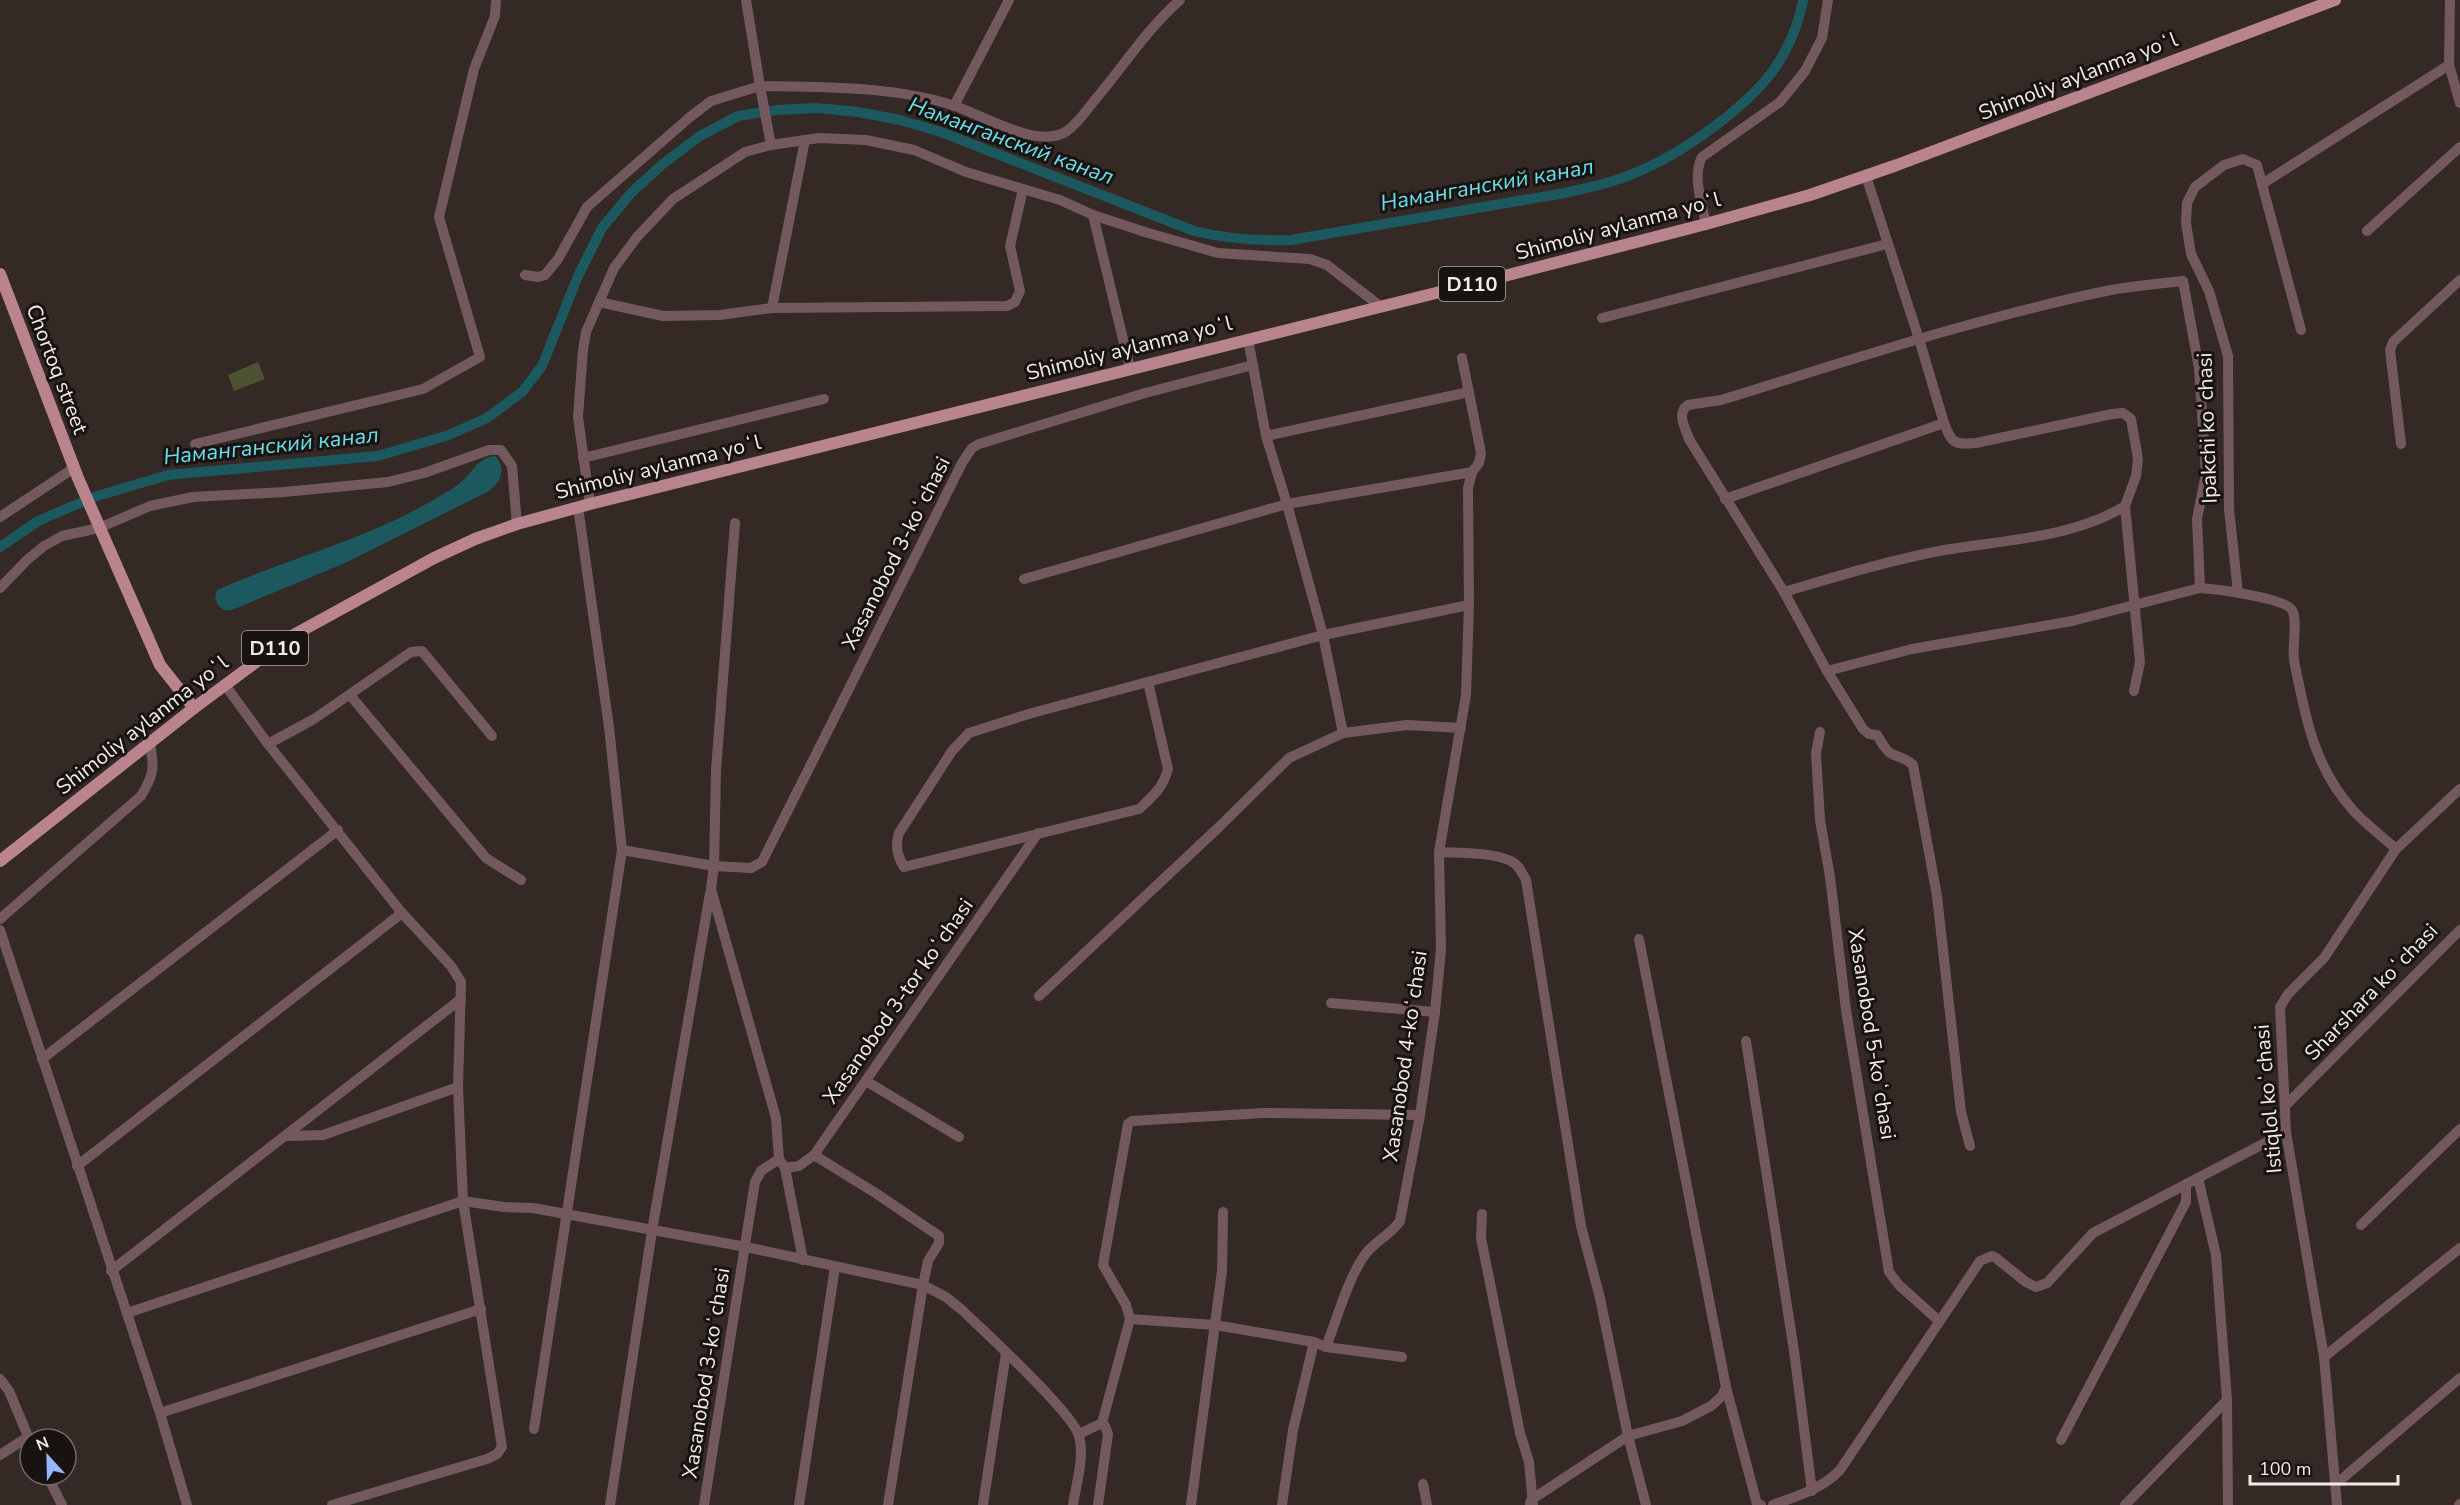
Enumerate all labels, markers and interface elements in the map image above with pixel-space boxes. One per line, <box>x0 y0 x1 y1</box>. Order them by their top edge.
street label: Shimoliy aylanma yoʻl <box>1974 25 2182 127</box>
water label: Наманганский канал <box>904 90 1118 192</box>
water label: Наманганский канал <box>1378 151 1596 219</box>
street label: Shimoliy aylanma yoʻl <box>1512 185 1724 267</box>
road number: D110 <box>1439 267 1505 301</box>
street label: Chortoq street <box>19 300 95 438</box>
street label: Shimoliy aylanma yoʻl <box>1023 309 1236 387</box>
street label: Ipakchi koʻchasi <box>2190 352 2224 504</box>
water label: Наманганский канал <box>162 420 380 472</box>
street label: Shimoliy aylanma yoʻl <box>552 428 765 506</box>
street label: Xasanobod 3-koʻchasi <box>835 452 957 654</box>
road number: D110 <box>242 631 308 665</box>
street label: Shimoliy aylanma yoʻl <box>50 648 234 801</box>
street label: Xasanobod 3-tor koʻchasi <box>816 893 980 1109</box>
street label: Sharshara koʻchasi <box>2298 917 2444 1067</box>
street label: Xasanobod 5-koʻchasi <box>1842 927 1902 1141</box>
street label: Xasanobod 4-koʻchasi <box>1376 949 1434 1163</box>
street label: Istiqlol koʻchasi <box>2248 1023 2288 1175</box>
street label: Xasanobod 3-koʻchasi <box>676 1266 736 1480</box>
north arrow <box>18 1427 78 1487</box>
text: N <box>33 1432 52 1456</box>
scale bar <box>2250 1448 2398 1486</box>
text: 100 m <box>2259 1457 2311 1481</box>

